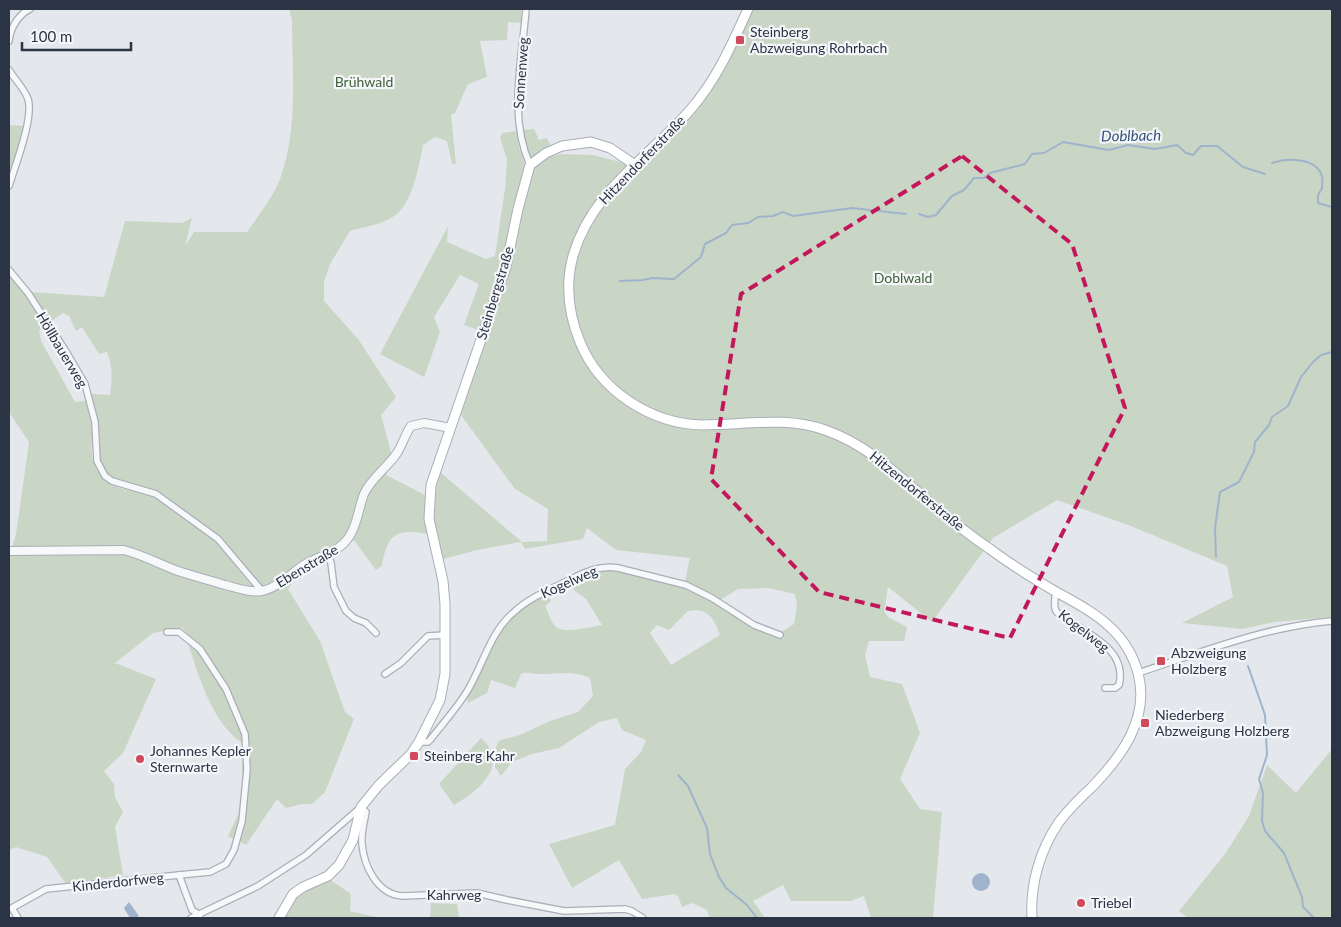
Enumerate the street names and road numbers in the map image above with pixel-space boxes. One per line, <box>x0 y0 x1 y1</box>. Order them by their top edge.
street label: Sonnenweg <box>510 37 531 109</box>
street label: Hitzendorferstraße <box>595 112 688 208</box>
street label: Steinbergstraße <box>472 244 517 342</box>
street label: Höllbauerweg <box>33 309 92 391</box>
street label: Hitzendorferstraße <box>867 447 968 534</box>
street label: Ebenstraße <box>273 540 341 591</box>
street label: Kogelweg <box>538 562 600 602</box>
street label: Kogelweg <box>1055 605 1113 656</box>
street label: Kinderdorfweg <box>71 868 165 895</box>
street label: Kahrweg <box>427 886 481 903</box>

